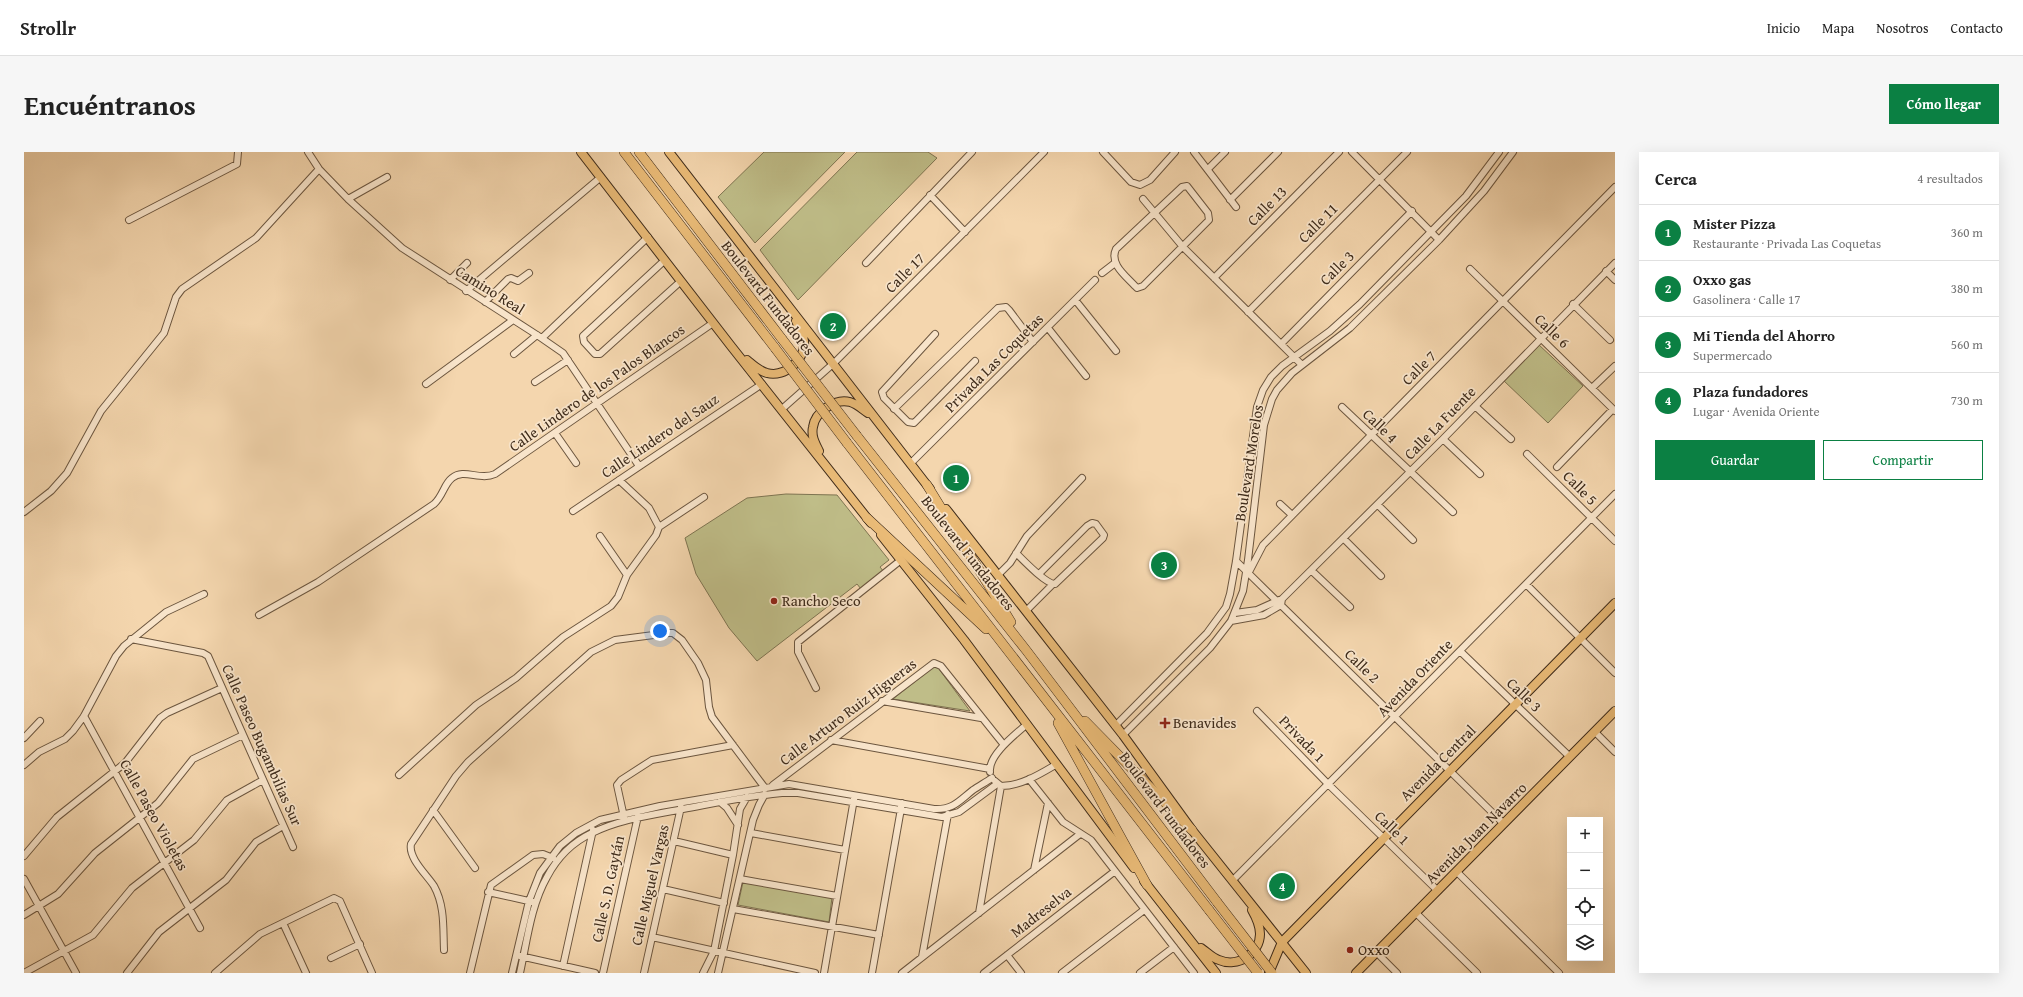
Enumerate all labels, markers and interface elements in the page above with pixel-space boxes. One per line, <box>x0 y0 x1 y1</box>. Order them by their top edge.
text: Strollr <box>20 14 76 42</box>
text: Inicio <box>1767 18 1800 38</box>
text: Mapa <box>1822 18 1854 38</box>
text: Nosotros <box>1876 18 1929 38</box>
text: Contacto <box>1951 18 2003 38</box>
text: Encuéntranos <box>24 84 196 125</box>
button: Cómo llegar <box>1889 84 1999 124</box>
text: Cerca <box>1655 166 1697 191</box>
text: 4 resultados <box>1917 169 1983 188</box>
street label: Calle 13 <box>1242 181 1291 230</box>
street label: Calle 11 <box>1293 198 1342 247</box>
text: Mister Pizza <box>1693 213 1776 234</box>
text: 1 <box>1665 223 1671 242</box>
text: 360 m <box>1951 223 1983 242</box>
text: Restaurante · Privada Las Coquetas <box>1693 234 1881 253</box>
street label: Boulevard Fundadores <box>717 236 820 360</box>
street label: Calle 3 <box>1315 246 1359 290</box>
street label: Calle 17 <box>880 248 929 297</box>
street label: Camino Real <box>452 260 529 319</box>
text: Oxxo gas <box>1693 269 1751 290</box>
text: 2 <box>1665 279 1671 298</box>
text: 380 m <box>1951 279 1983 298</box>
text: Gasolinera · Calle 17 <box>1693 290 1801 309</box>
street label: Privada Las Coquetas <box>940 309 1048 417</box>
street label: Calle 6 <box>1530 309 1574 353</box>
pin: 2 <box>820 311 846 341</box>
street label: Calle Lindero de los Palos Blancos <box>505 319 689 456</box>
text: Mi Tienda del Ahorro <box>1693 325 1835 346</box>
text: 3 <box>1665 335 1671 354</box>
text: 560 m <box>1951 335 1983 354</box>
street label: Calle 7 <box>1397 346 1441 390</box>
text: Supermercado <box>1693 346 1772 365</box>
street label: Calle La Fuente <box>1399 381 1480 464</box>
text: Plaza fundadores <box>1693 381 1808 402</box>
street label: Calle Lindero del Sauz <box>597 388 723 483</box>
text: 4 <box>1665 391 1671 410</box>
text: 730 m <box>1951 391 1983 410</box>
text: Lugar · Avenida Oriente <box>1693 402 1820 421</box>
street label: Boulevard Morelos <box>1229 403 1268 523</box>
street label: Calle 4 <box>1358 404 1402 448</box>
button: Guardar <box>1655 440 1815 480</box>
button: Compartir <box>1823 440 1983 480</box>
pin: 1 <box>943 463 969 493</box>
street label: Calle 5 <box>1558 466 1602 510</box>
street label: Boulevard Fundadores <box>917 491 1020 615</box>
pin: 3 <box>1151 550 1177 580</box>
place label: Rancho Seco <box>782 590 861 611</box>
marker: Rancho Seco <box>769 596 779 606</box>
your location <box>650 621 670 641</box>
street label: Avenida Oriente <box>1372 634 1457 721</box>
street label: Calle 2 <box>1340 644 1384 688</box>
street label: Calle Arturo Ruiz Higueras <box>775 653 920 770</box>
street label: Calle Paseo Bugambilias Sur <box>217 661 308 829</box>
street label: Calle 3 <box>1502 673 1546 717</box>
street label: Privada 1 <box>1275 710 1330 767</box>
place label: Benavides <box>1173 712 1237 733</box>
marker: Benavides <box>1160 718 1170 728</box>
street label: Avenida Central <box>1395 720 1480 805</box>
street label: Boulevard Fundadores <box>1115 747 1216 872</box>
street label: Calle Paseo Violetas <box>115 755 194 874</box>
street label: Avenida Juan Navarro <box>1420 777 1531 888</box>
street label: Calle 1 <box>1370 806 1414 850</box>
map controls <box>1567 817 1603 961</box>
button: + <box>1567 817 1603 853</box>
street label: Calle Miguel Vargas <box>625 822 674 947</box>
street label: Calle S. D. Gaytán <box>586 833 629 944</box>
button: − <box>1567 853 1603 889</box>
pin: 4 <box>1269 871 1295 901</box>
street label: Madreselva <box>1006 881 1075 942</box>
button: locate <box>1567 889 1603 925</box>
button: layers <box>1567 925 1603 961</box>
place label: Oxxo <box>1358 939 1390 960</box>
marker: Oxxo <box>1345 945 1355 955</box>

